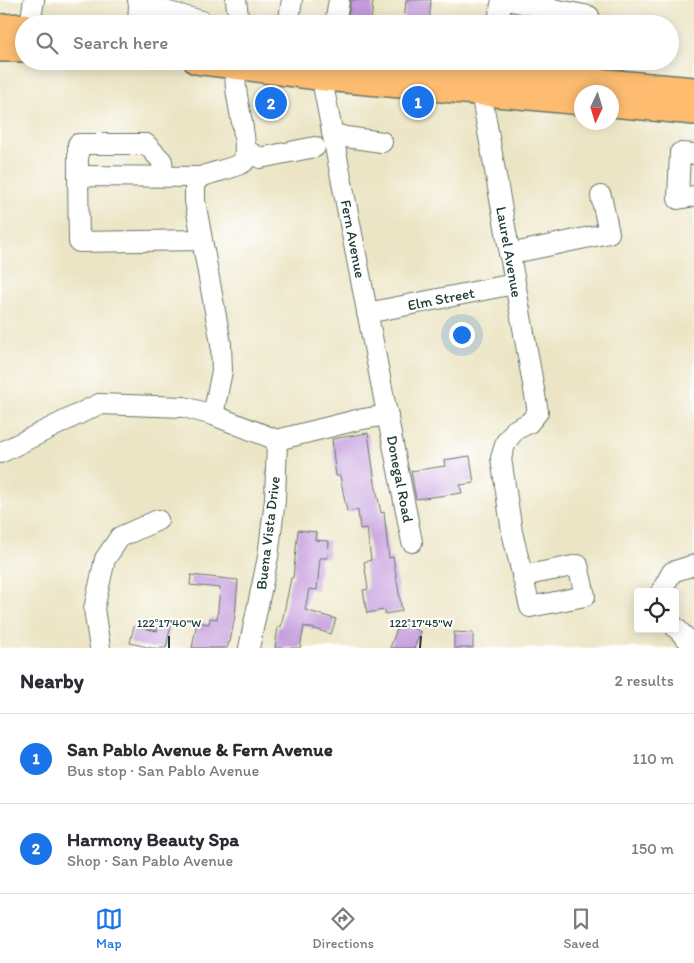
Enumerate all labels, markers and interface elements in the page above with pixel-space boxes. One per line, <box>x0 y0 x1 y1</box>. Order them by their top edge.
search box <box>15 15 679 70</box>
icon: search <box>33 29 61 57</box>
text: Search here <box>73 31 168 54</box>
pin: 1 <box>402 83 434 121</box>
pin: 2 <box>255 84 287 122</box>
north arrow <box>574 85 619 130</box>
street label: Fern Avenue <box>337 198 369 280</box>
street label: Laurel Avenue <box>492 205 526 299</box>
street label: Elm Street <box>406 284 476 314</box>
your location <box>449 322 475 348</box>
street label: Donegal Road <box>383 434 417 525</box>
street label: Buena Vista Drive <box>252 475 284 591</box>
map controls <box>634 588 679 633</box>
button: locate <box>634 588 679 633</box>
text: 122°17'40"W <box>137 616 201 630</box>
text: 122°17'45"W <box>389 616 453 630</box>
text: Nearby <box>20 668 84 693</box>
text: 2 results <box>614 671 674 690</box>
text: San Pablo Avenue & Fern Avenue <box>67 738 333 761</box>
text: 1 <box>32 749 40 768</box>
text: 110 m <box>632 749 674 768</box>
text: Bus stop · San Pablo Avenue <box>67 761 259 780</box>
text: Harmony Beauty Spa <box>67 828 239 851</box>
text: 2 <box>32 839 40 858</box>
text: 150 m <box>631 839 674 858</box>
text: Shop · San Pablo Avenue <box>67 851 233 870</box>
tab: Map <box>95 905 123 952</box>
tab: Directions <box>312 905 374 952</box>
tab: Saved <box>563 905 599 952</box>

